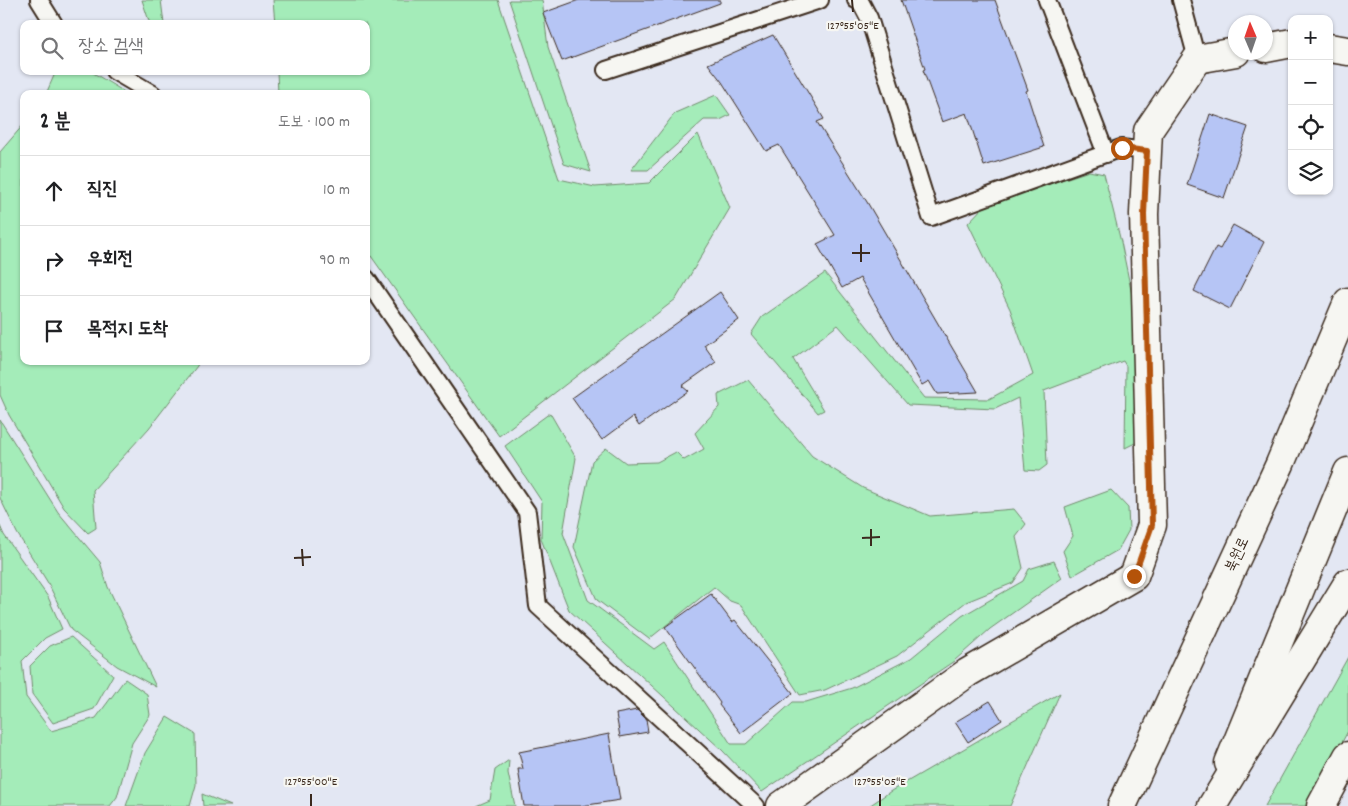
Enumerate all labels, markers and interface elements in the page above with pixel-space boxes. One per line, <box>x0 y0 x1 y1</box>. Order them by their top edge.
north arrow <box>1228 15 1273 60</box>
map controls <box>1288 15 1333 195</box>
button: + <box>1288 15 1333 60</box>
text: 127°55'05"E <box>827 18 879 35</box>
search box <box>20 20 370 75</box>
icon: search <box>38 34 66 62</box>
text: 장소 검색 <box>78 34 144 61</box>
button: − <box>1288 60 1333 105</box>
button: locate <box>1288 105 1333 150</box>
text: 2 분 <box>40 108 71 138</box>
text: 도보 · 100 m <box>278 111 350 134</box>
route start <box>1111 137 1134 160</box>
button: layers <box>1288 150 1333 195</box>
icon: ahead <box>40 177 68 205</box>
text: 직진 <box>87 177 118 204</box>
text: 10 m <box>323 179 350 202</box>
icon: right <box>40 247 68 275</box>
text: 우회전 <box>87 247 133 274</box>
text: 90 m <box>319 249 350 272</box>
icon: arrive <box>40 317 68 345</box>
text: 목적지 도착 <box>87 317 168 344</box>
street label: 북원로 <box>1220 534 1256 576</box>
route end <box>1123 565 1146 588</box>
text: 127°55'00"E <box>285 774 338 791</box>
text: 127°55'05"E <box>854 774 906 791</box>

